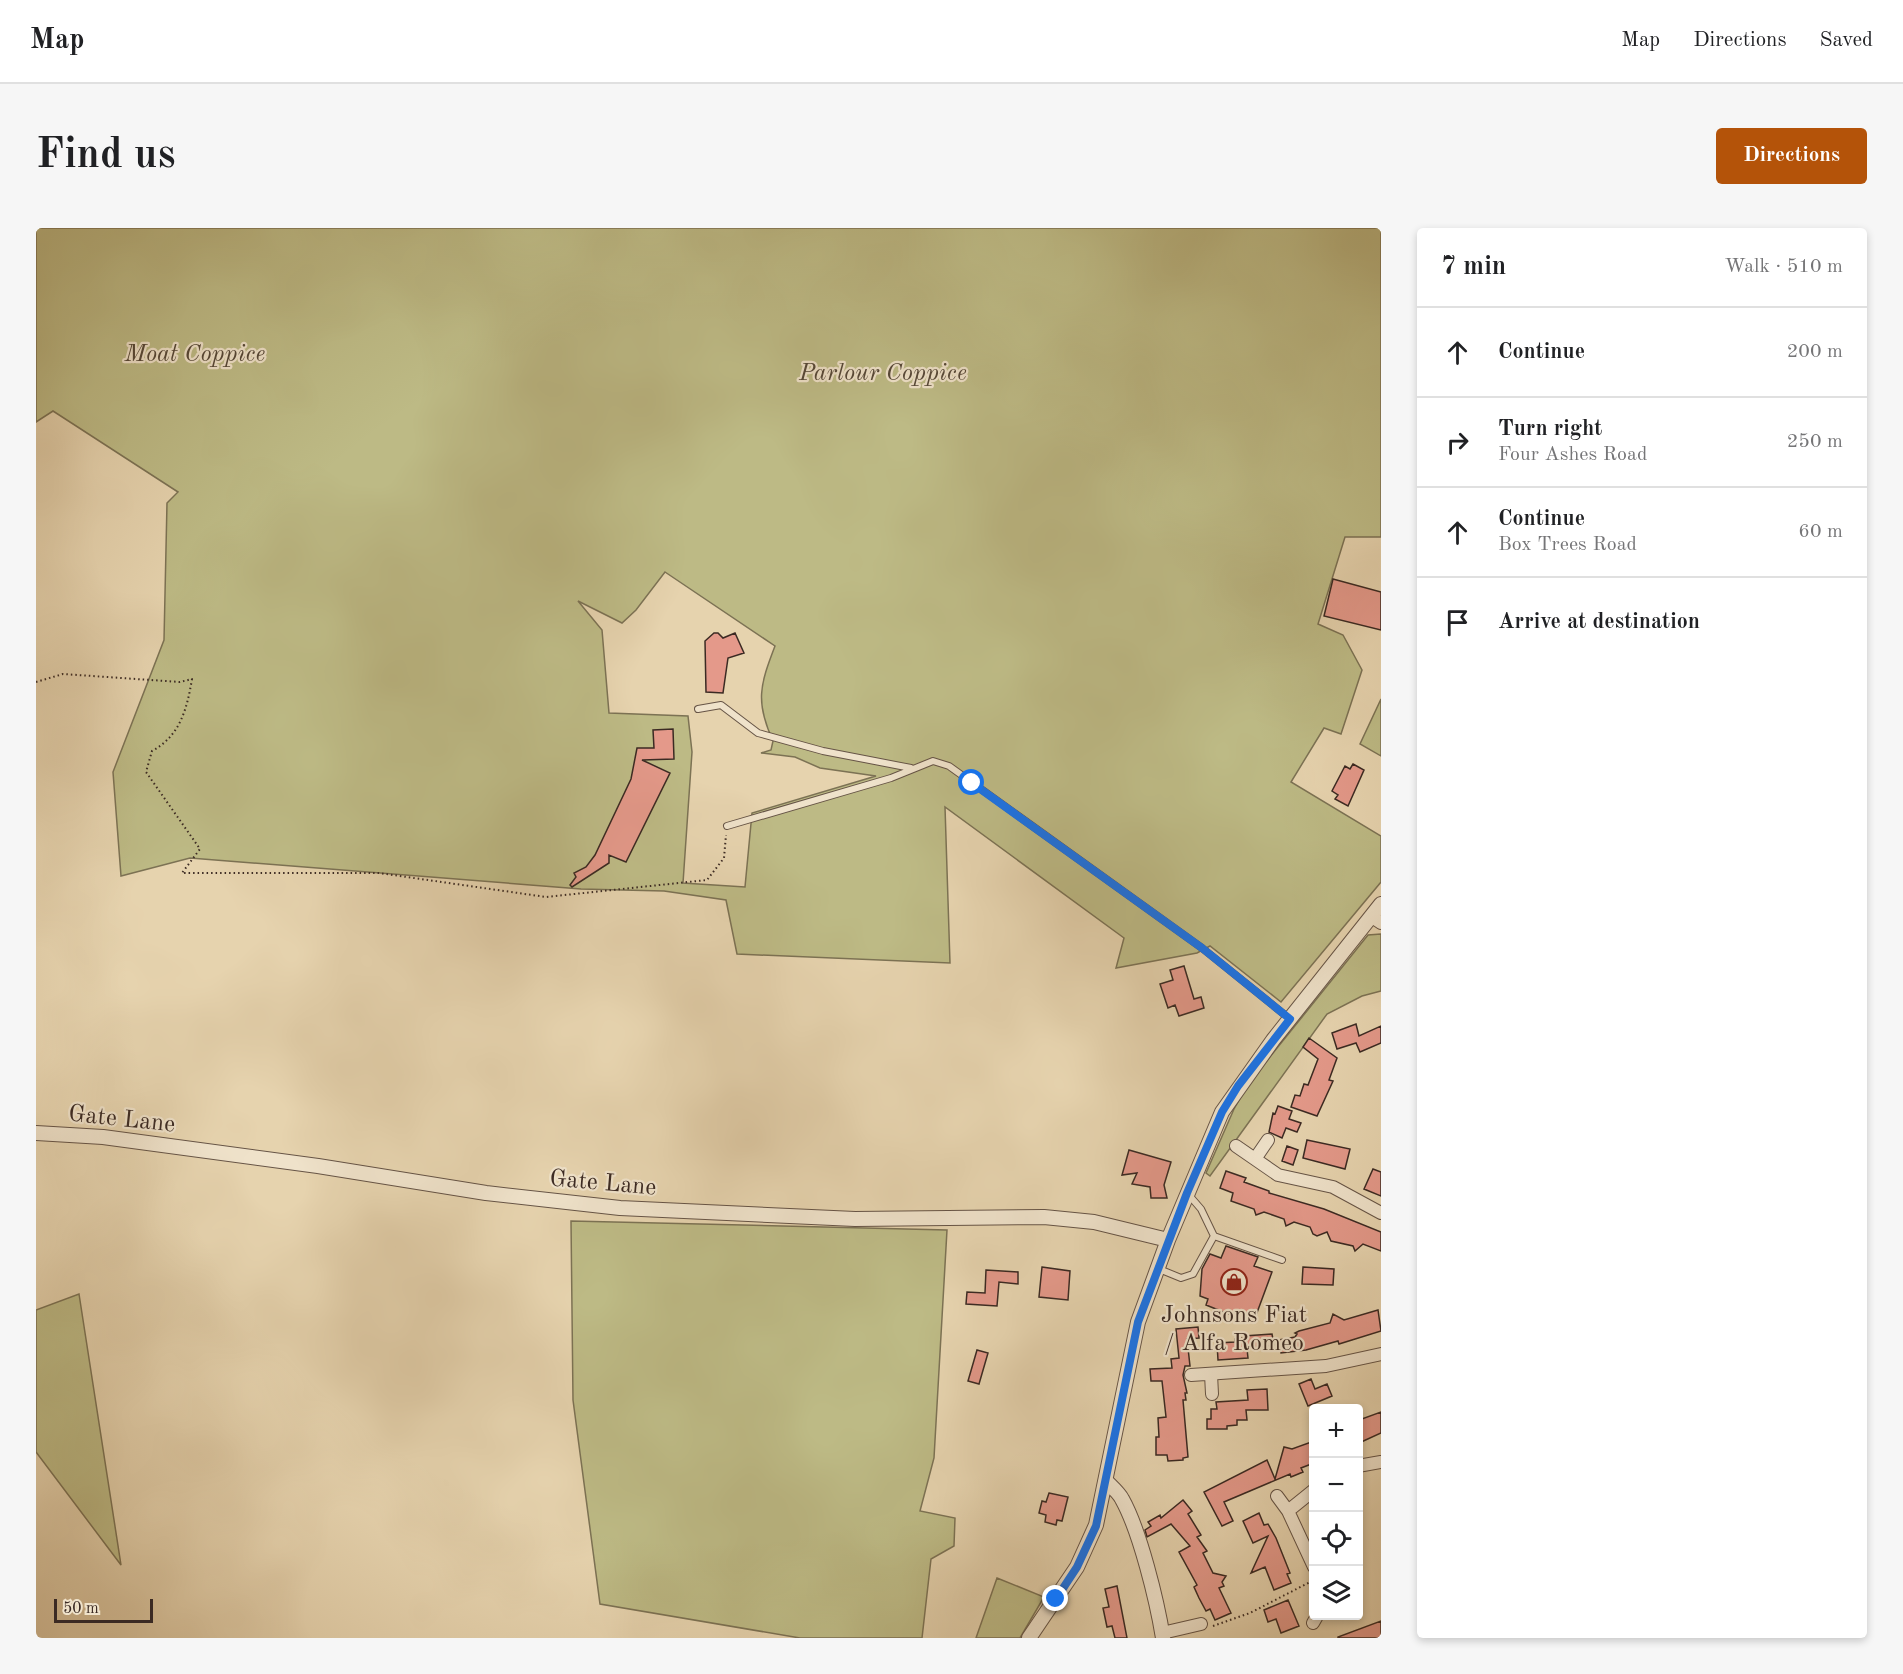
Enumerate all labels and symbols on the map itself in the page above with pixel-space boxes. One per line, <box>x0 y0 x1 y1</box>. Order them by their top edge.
park label: Moat Coppice <box>124 343 266 367</box>
park label: Parlour Coppice <box>798 362 967 386</box>
route start <box>958 769 984 795</box>
street label: Gate Lane <box>67 1102 176 1138</box>
street label: Gate Lane <box>548 1167 657 1201</box>
shop icon: Johnsons Fiat / Alfa Romeo <box>1219 1267 1249 1297</box>
place label: Johnsons Fiat / Alfa Romeo <box>1161 1304 1307 1356</box>
route end <box>1042 1585 1068 1611</box>
scale bar <box>54 1596 153 1624</box>

